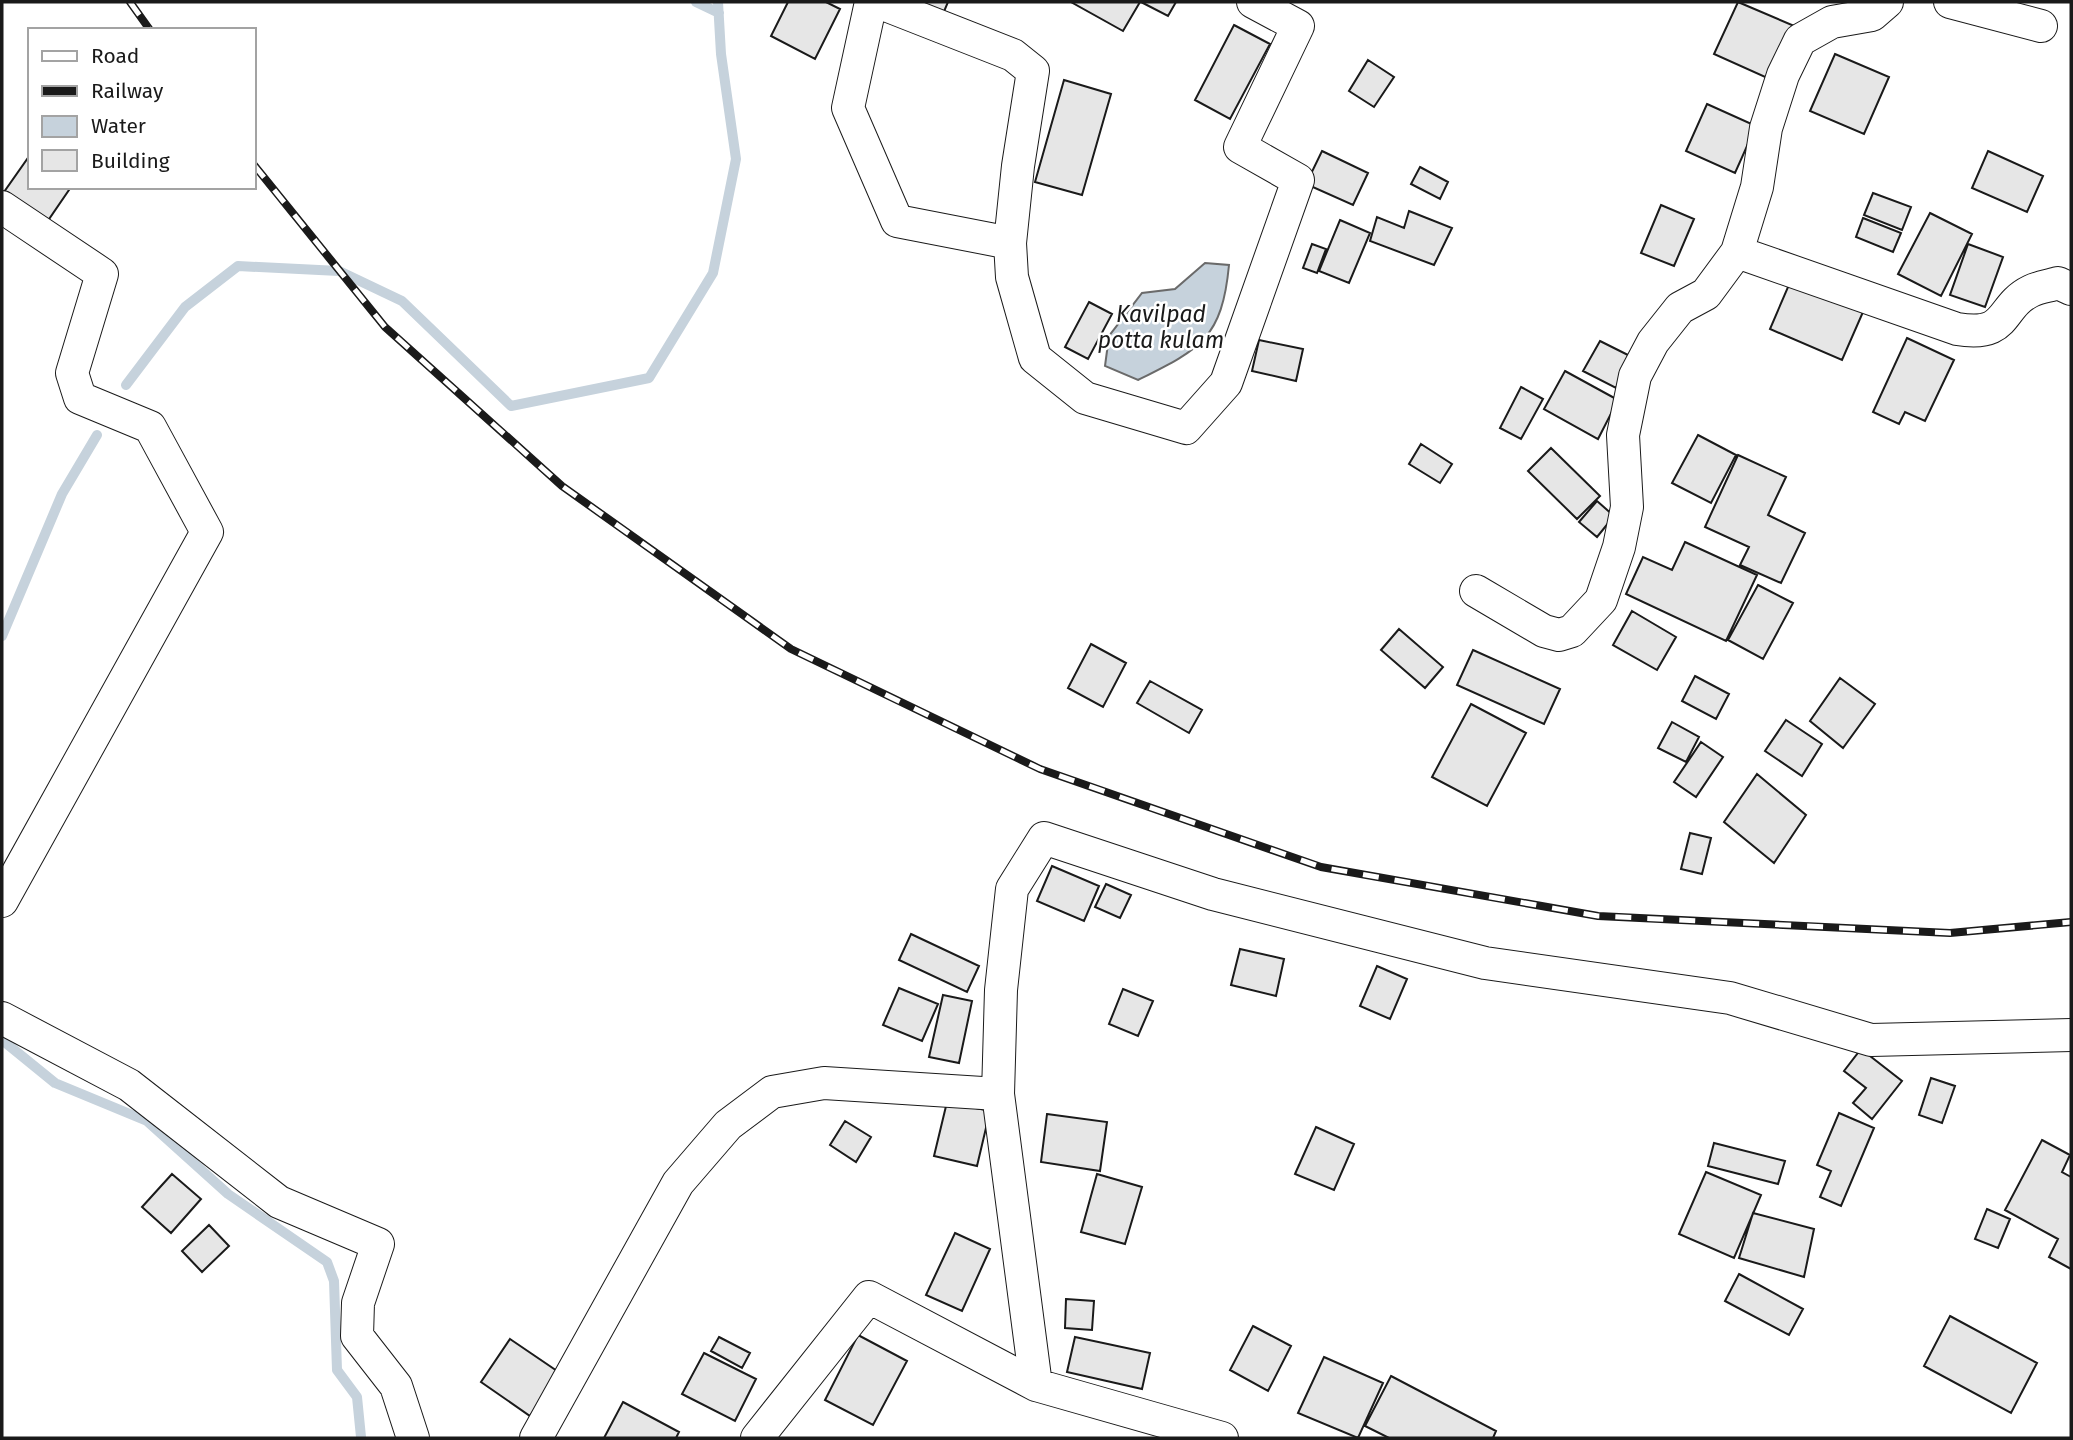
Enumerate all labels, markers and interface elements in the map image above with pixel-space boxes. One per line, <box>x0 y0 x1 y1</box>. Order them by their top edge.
legend <box>28 28 256 189</box>
text: Road <box>91 43 139 69</box>
text: Railway <box>91 78 164 104</box>
text: Water <box>91 113 146 139</box>
text: Building <box>91 148 170 174</box>
water label: Kavilpad potta kulam <box>1098 300 1224 354</box>

